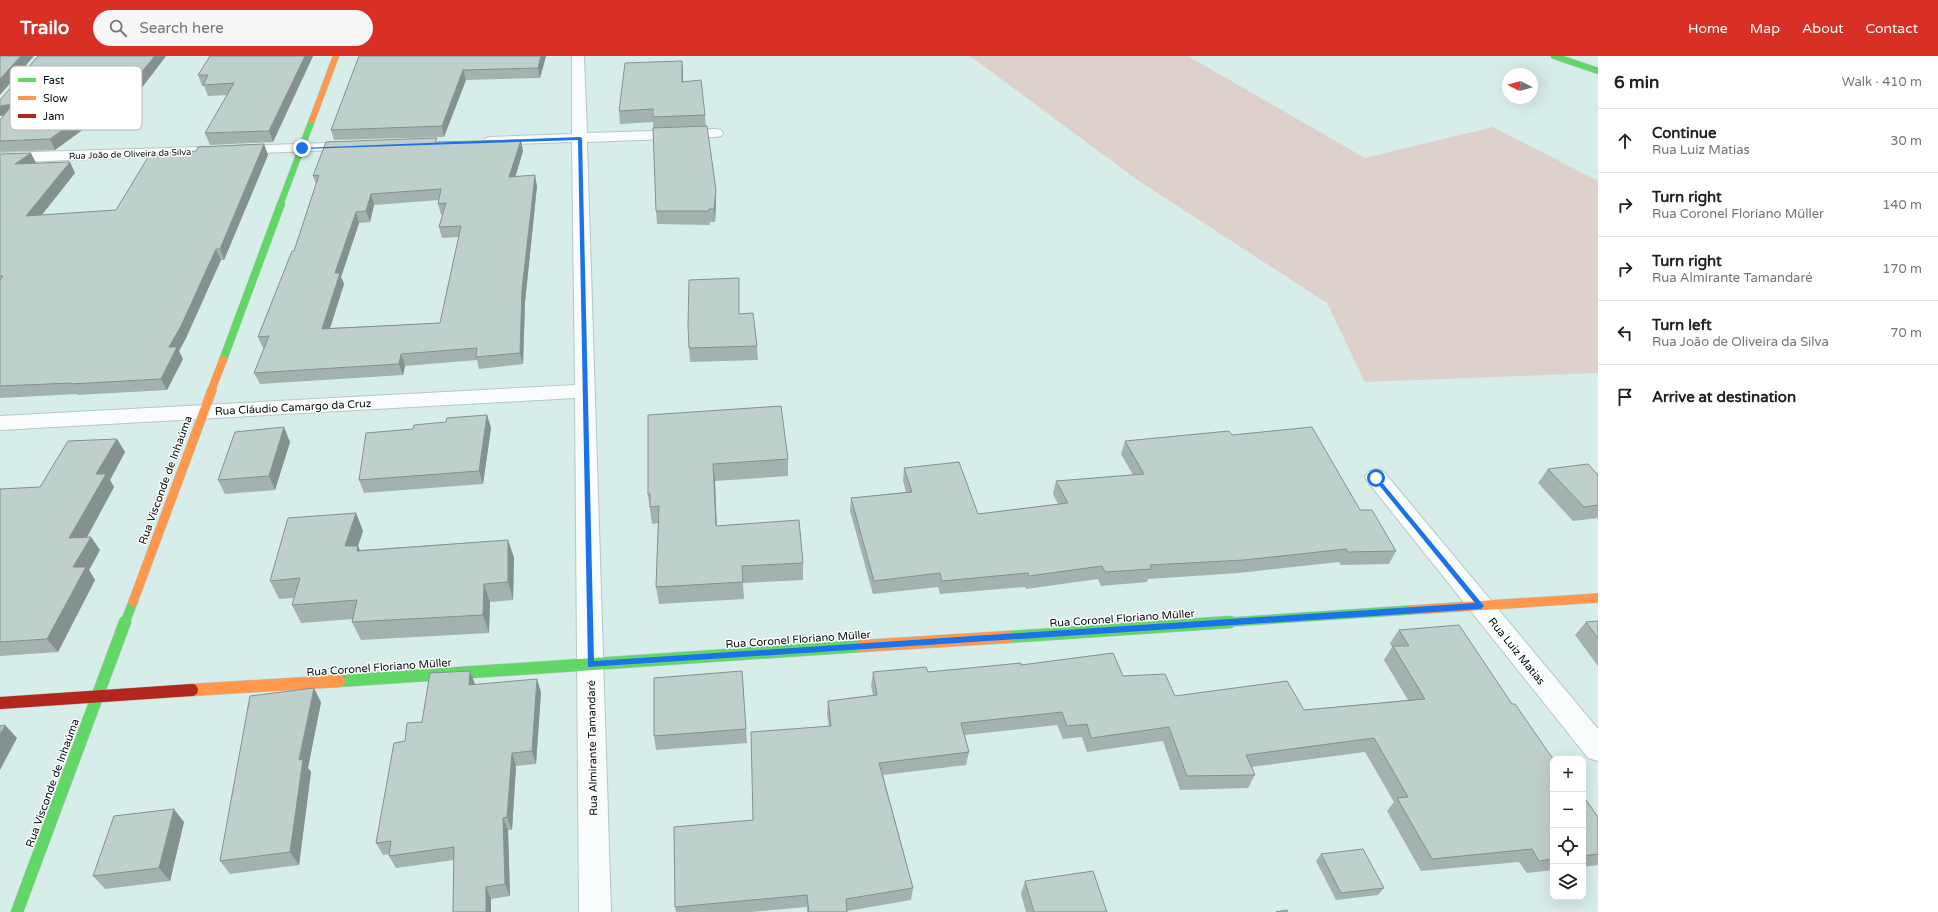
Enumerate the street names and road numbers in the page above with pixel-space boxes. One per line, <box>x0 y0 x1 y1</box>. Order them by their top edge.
street label: Rua João de Oliveira da Silva <box>69 147 191 162</box>
street label: Rua Cláudio Camargo da Cruz <box>214 397 372 418</box>
street label: Rua Visconde de Inhaúma <box>136 414 195 546</box>
street label: Rua Coronel Floriano Müller <box>1049 607 1196 630</box>
street label: Rua Luiz Matias <box>1486 615 1548 688</box>
street label: Rua Coronel Floriano Müller <box>725 628 872 651</box>
street label: Rua Coronel Floriano Müller <box>306 656 453 679</box>
street label: Rua Almirante Tamandaré <box>585 680 600 816</box>
street label: Rua Visconde de Inhaúma <box>23 717 82 849</box>

